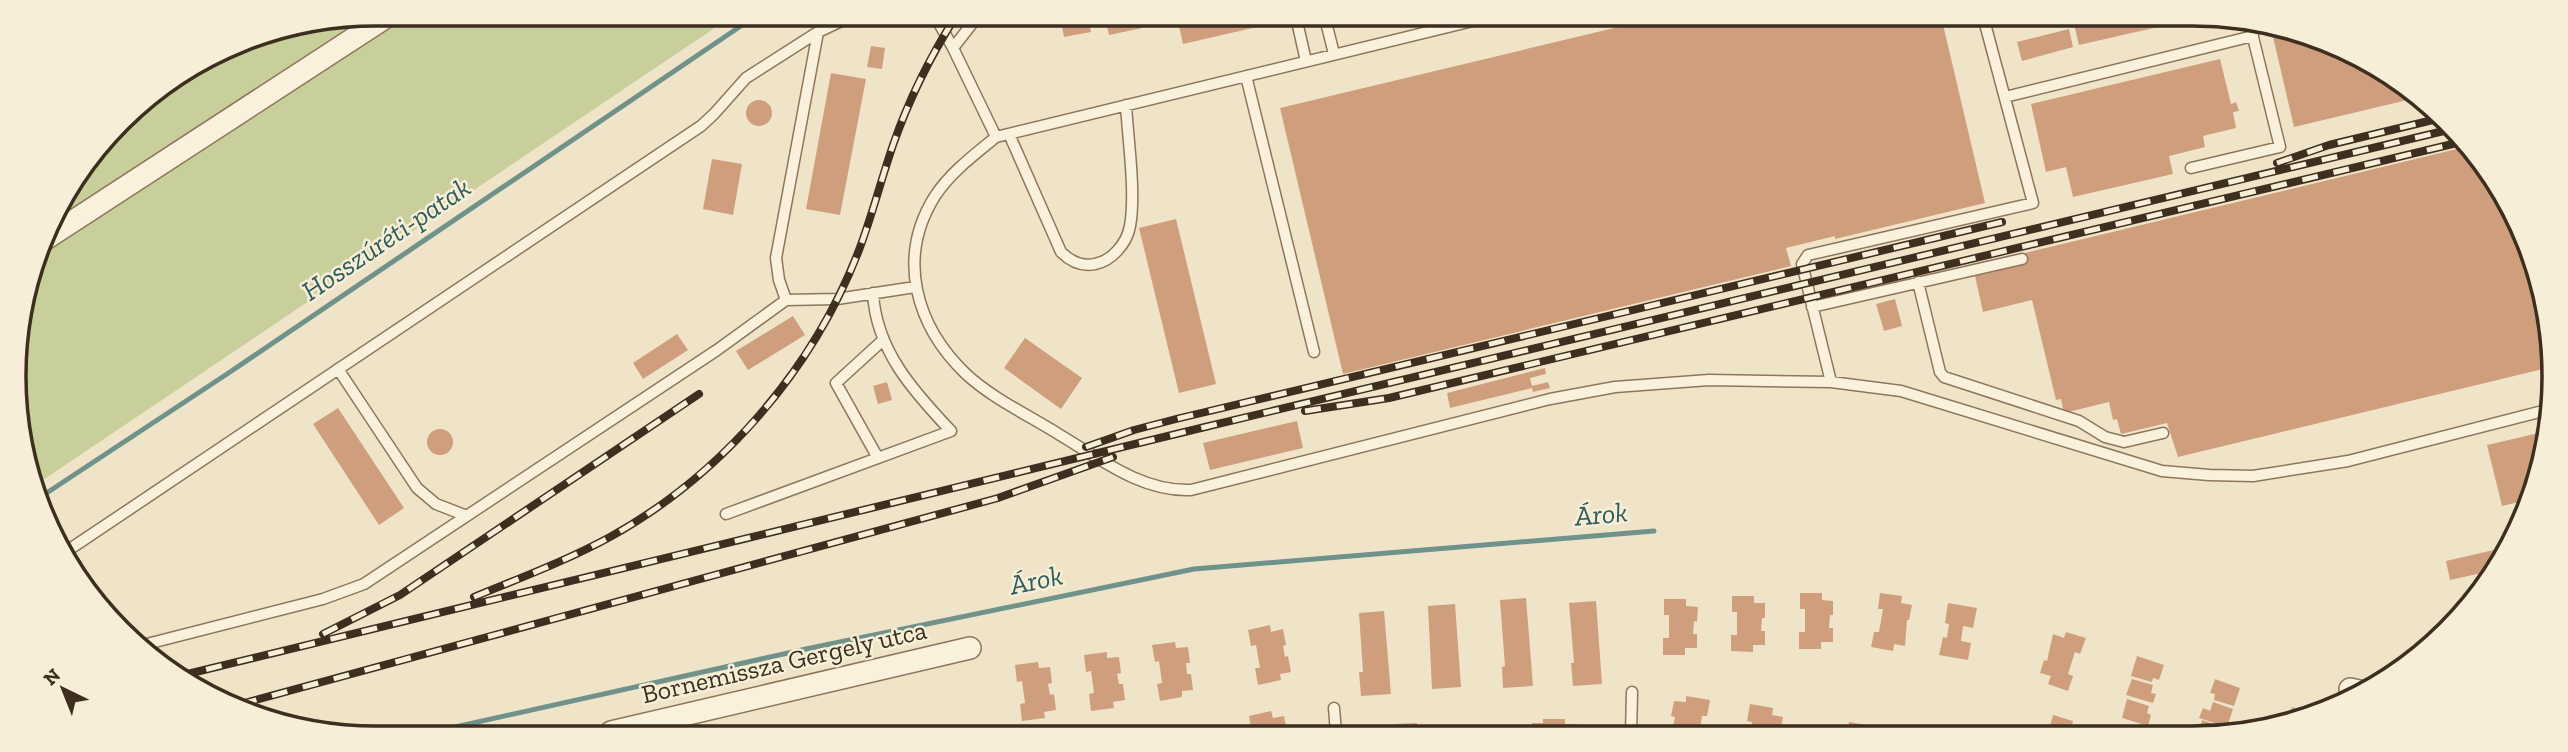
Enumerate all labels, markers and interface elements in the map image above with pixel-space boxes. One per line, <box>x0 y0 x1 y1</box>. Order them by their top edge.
water label: Hosszúréti-patak <box>295 170 477 308</box>
water label: Árok <box>1572 495 1629 533</box>
water label: Árok <box>1006 558 1065 602</box>
street label: Bornemissza Gergely utca <box>638 614 930 710</box>
north arrow <box>28 654 98 724</box>
text: N <box>39 664 65 690</box>

